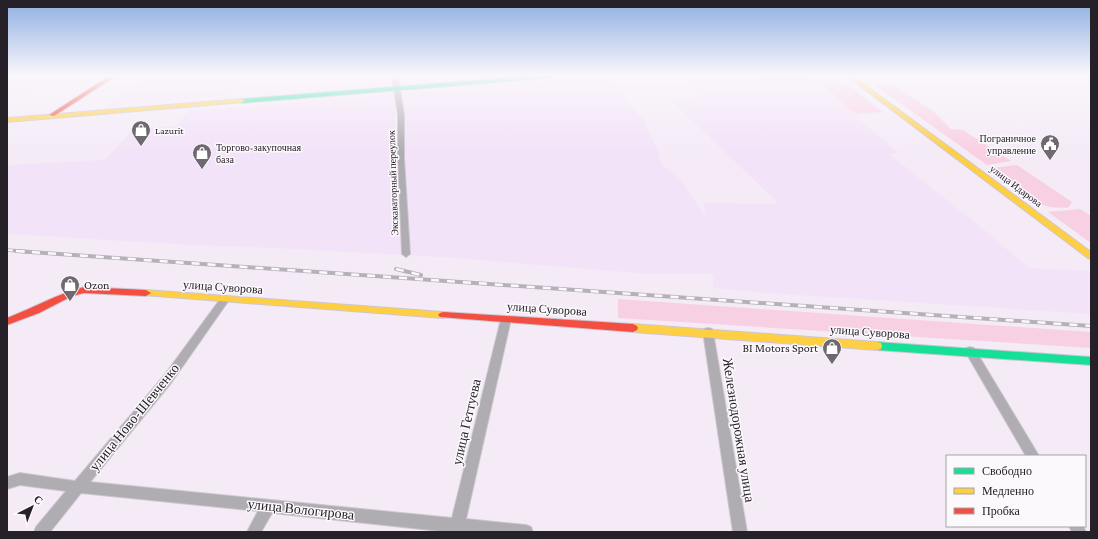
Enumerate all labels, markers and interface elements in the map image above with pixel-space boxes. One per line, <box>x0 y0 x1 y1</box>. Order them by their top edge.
shop icon: Lazurit <box>130 119 152 147</box>
place label: Lazurit <box>155 125 184 136</box>
street label: Экскаваторный переулок <box>386 130 400 236</box>
place label: Пограничное управление <box>980 133 1037 156</box>
public building icon: Пограничное управление <box>1039 133 1061 161</box>
shop icon: Торгово-закупочная база <box>191 142 213 170</box>
place label: Торгово-закупочная база <box>216 142 302 165</box>
street label: улица Идарова <box>988 163 1045 209</box>
shop icon: Ozon <box>59 274 81 302</box>
street label: улица Суворова <box>183 277 264 297</box>
place label: Ozon <box>84 278 110 292</box>
street label: улица Суворова <box>507 299 588 319</box>
street label: улица Суворова <box>830 322 911 342</box>
shop icon: BI Motors Sport <box>821 337 843 365</box>
place label: BI Motors Sport <box>743 341 819 355</box>
street label: Железнодорожная улица <box>720 357 758 504</box>
street label: улица Ново-Шевченко <box>86 360 182 474</box>
street label: улица Геттуева <box>448 376 484 467</box>
legend <box>946 455 1086 527</box>
text: Свободно <box>982 464 1032 478</box>
text: Медленно <box>982 484 1034 498</box>
north arrow <box>12 487 52 527</box>
text: С <box>32 492 46 507</box>
street label: улица Вологирова <box>247 495 356 523</box>
text: Пробка <box>982 504 1020 518</box>

